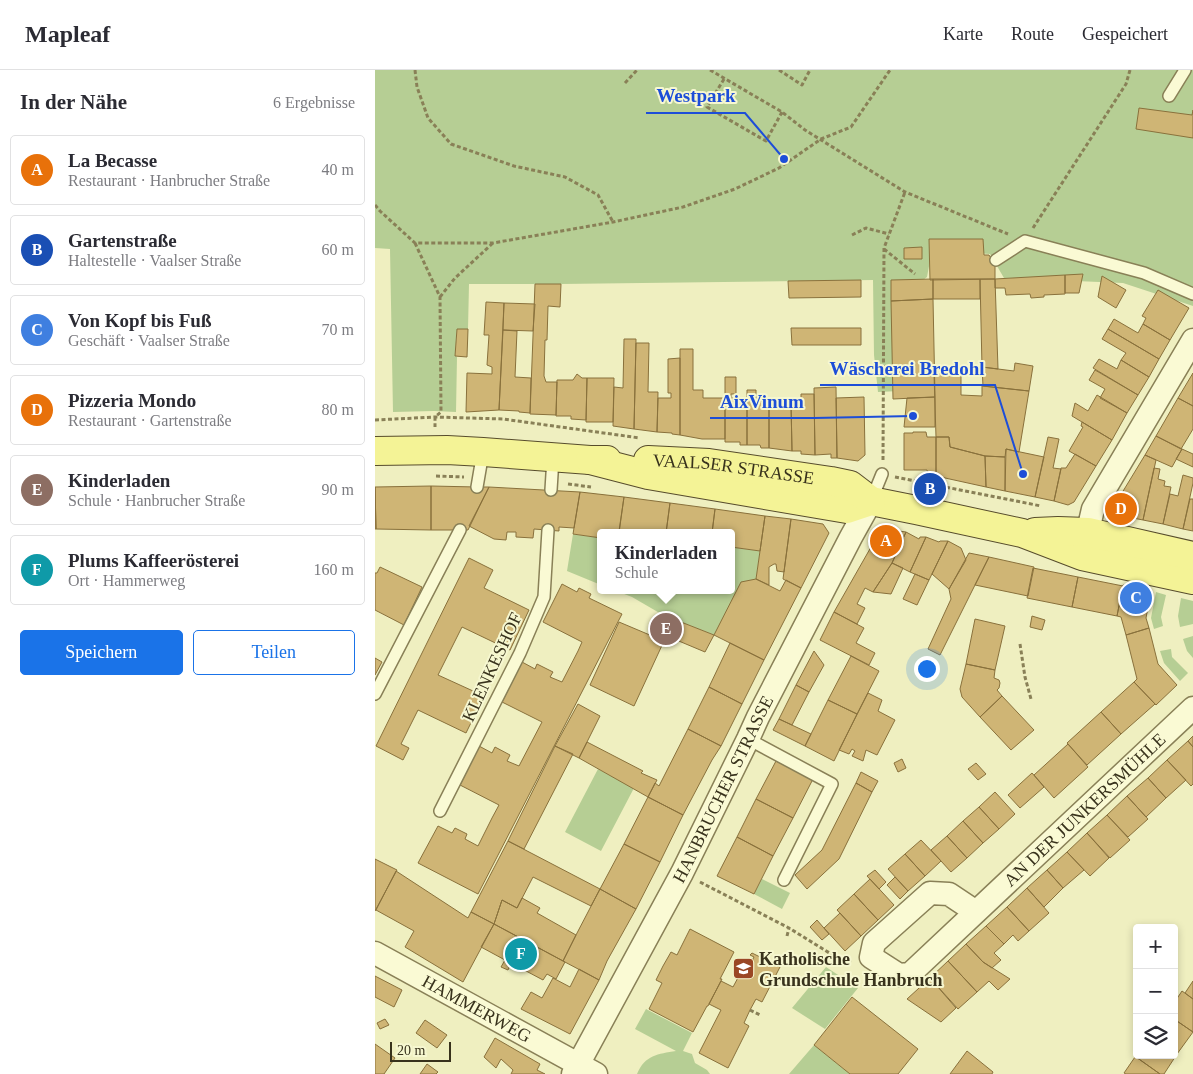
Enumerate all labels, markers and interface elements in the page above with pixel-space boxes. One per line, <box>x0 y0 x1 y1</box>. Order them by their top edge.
text: Mapleaf <box>25 21 110 47</box>
text: Karte <box>943 24 983 44</box>
text: Route <box>1011 24 1054 44</box>
text: Gespeichert <box>1082 24 1168 44</box>
callout: Westpark <box>646 79 745 113</box>
text: Westpark <box>656 85 736 106</box>
text: In der Nähe <box>20 90 127 114</box>
text: 6 Ergebnisse <box>273 94 355 111</box>
text: La Becasse <box>68 150 157 171</box>
text: A <box>31 161 43 178</box>
text: 40 m <box>322 161 354 178</box>
text: Restaurant · Hanbrucher Straße <box>68 172 270 189</box>
text: Gartenstraße <box>68 230 177 251</box>
text: B <box>32 241 42 258</box>
text: 60 m <box>322 241 354 258</box>
text: Haltestelle · Vaalser Straße <box>68 252 241 269</box>
text: Von Kopf bis Fuß <box>68 310 211 331</box>
text: C <box>31 321 43 338</box>
text: 70 m <box>322 321 354 338</box>
text: Geschäft · Vaalser Straße <box>68 332 230 349</box>
callout: Wäscherei Bredohl <box>820 351 995 385</box>
text: Wäscherei Bredohl <box>830 358 985 379</box>
callout: AixVinum <box>710 384 814 418</box>
text: Pizzeria Mondo <box>68 390 196 411</box>
text: AixVinum <box>720 391 804 412</box>
text: D <box>31 401 43 418</box>
text: 80 m <box>322 401 354 418</box>
text: Restaurant · Gartenstraße <box>68 412 231 429</box>
street label: VAALSER STRASSE <box>652 450 815 488</box>
text: Kinderladen <box>68 470 170 491</box>
pin: B <box>914 470 946 508</box>
text: E <box>32 481 42 498</box>
text: 90 m <box>322 481 354 498</box>
pin: D <box>1105 490 1137 528</box>
text: Schule · Hanbrucher Straße <box>68 492 245 509</box>
pin: A <box>870 522 902 560</box>
popup <box>597 529 735 594</box>
text: Kinderladen <box>615 542 717 563</box>
text: Plums Kaffeerösterei <box>68 550 239 571</box>
text: F <box>32 561 42 578</box>
text: 160 m <box>314 561 354 578</box>
text: Schule <box>615 564 658 581</box>
text: Ort · Hammerweg <box>68 572 185 589</box>
pin: C <box>1120 579 1152 617</box>
street label: KLENKESHOF <box>458 609 526 725</box>
pin: E <box>650 610 682 648</box>
button: Speichern <box>20 630 183 675</box>
button: Teilen <box>193 630 355 675</box>
your location <box>914 656 940 682</box>
street label: HANBRUCHER STRASSE <box>669 692 777 886</box>
street label: AN DER JUNKERSMÜHLE <box>1000 729 1170 890</box>
map controls <box>1133 924 1178 1059</box>
button: + <box>1133 924 1178 969</box>
pin: F <box>505 935 537 973</box>
place label: Katholische Grundschule Hanbruch <box>759 949 943 990</box>
school or university icon: Katholische Grundschule Hanbruch <box>731 957 755 981</box>
button: − <box>1133 969 1178 1014</box>
street label: HAMMERWEG <box>419 971 535 1047</box>
button: layers <box>1133 1014 1178 1059</box>
scale bar <box>390 1039 451 1062</box>
text: 20 m <box>397 1043 425 1058</box>

